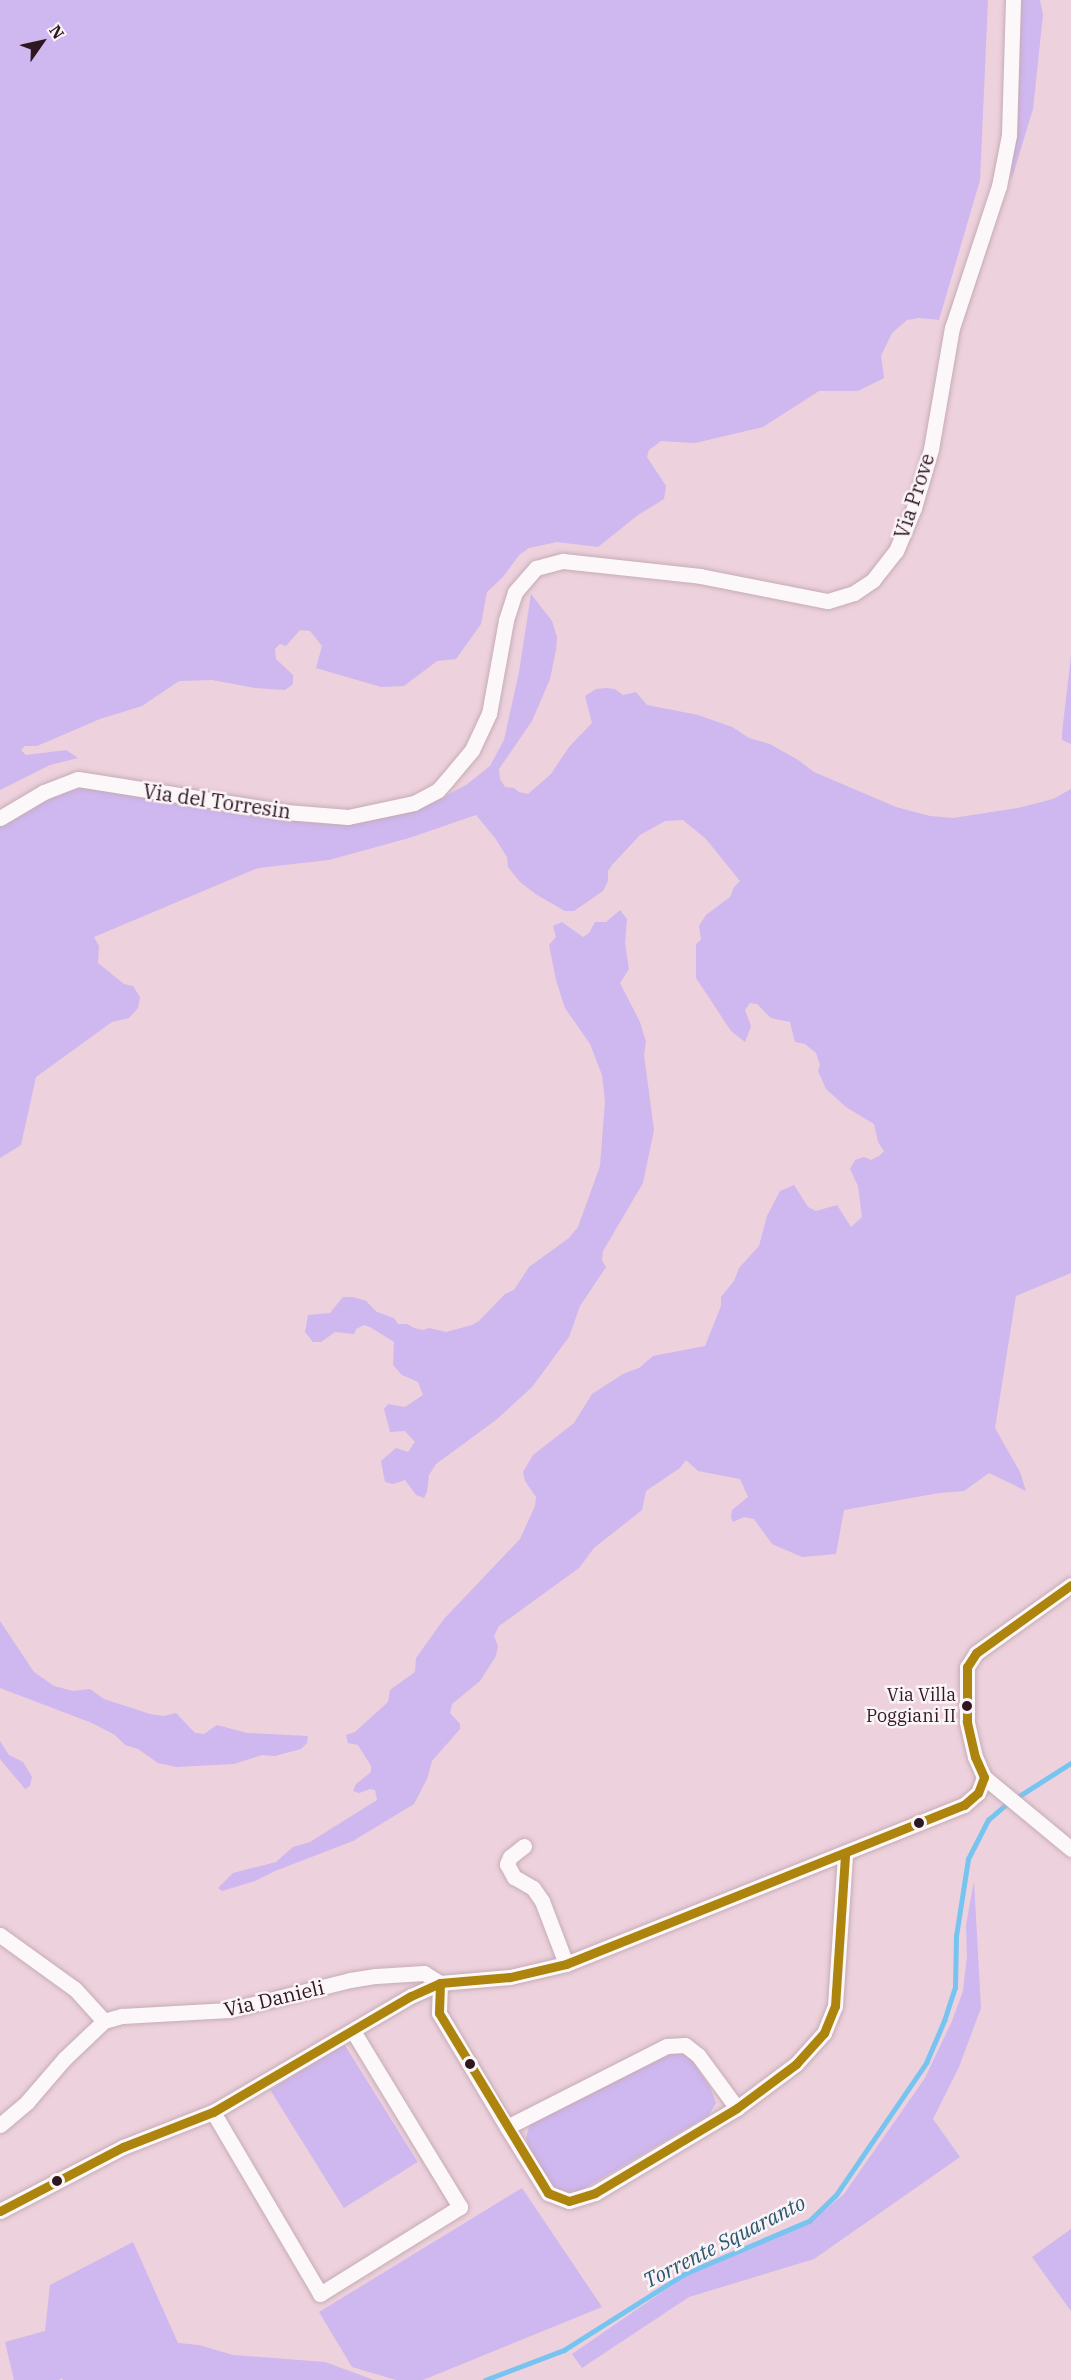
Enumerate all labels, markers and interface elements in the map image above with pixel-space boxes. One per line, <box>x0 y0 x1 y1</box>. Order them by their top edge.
north arrow <box>12 12 72 72</box>
text: N <box>45 21 69 43</box>
street label: Via Prove <box>889 450 939 542</box>
street label: Via del Torresin <box>142 779 292 823</box>
place label: Via Villa Poggiani II <box>866 1685 956 1728</box>
marker: Via Villa Poggiani II <box>961 1700 973 1712</box>
unlabelled marker <box>913 1817 925 1829</box>
street label: Via Danieli <box>222 1975 326 2021</box>
unlabelled marker <box>464 2058 476 2070</box>
unlabelled marker <box>51 2175 63 2187</box>
water label: Torrente Squaranto <box>639 2189 809 2293</box>

